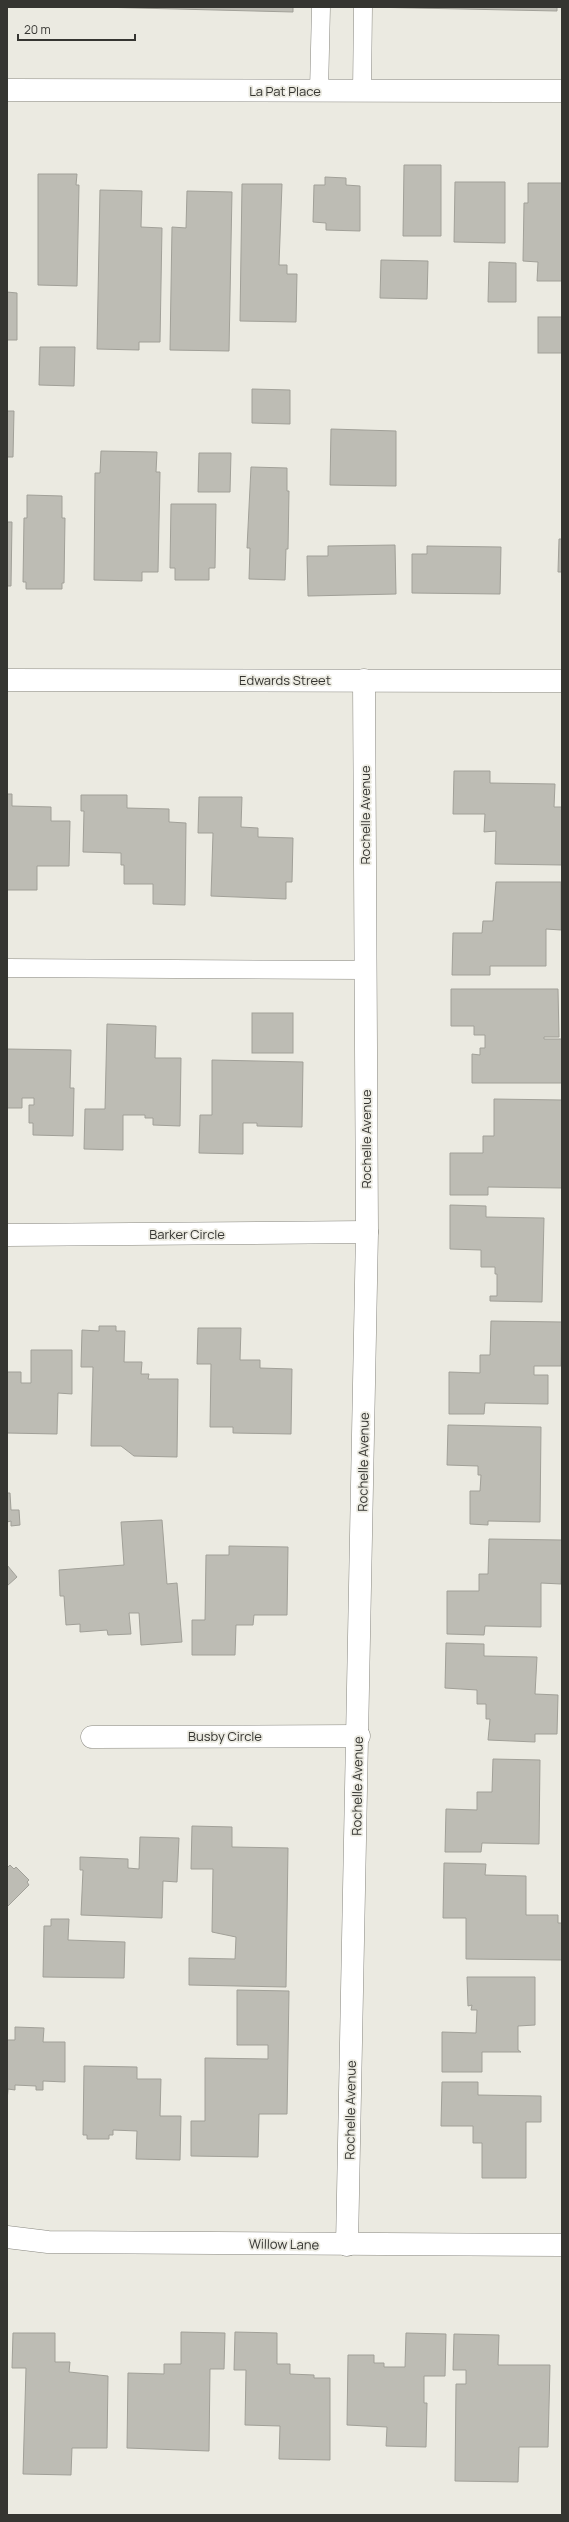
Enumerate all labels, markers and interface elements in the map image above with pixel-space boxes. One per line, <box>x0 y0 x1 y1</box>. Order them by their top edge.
scale bar <box>18 16 135 42</box>
text: 20 m <box>24 21 51 38</box>
street label: La Pat Place <box>249 82 321 100</box>
street label: Edwards Street <box>239 671 331 689</box>
street label: Rochelle Avenue <box>356 765 374 865</box>
street label: Rochelle Avenue <box>357 1089 375 1189</box>
street label: Barker Circle <box>149 1225 225 1243</box>
street label: Rochelle Avenue <box>353 1412 373 1512</box>
street label: Busby Circle <box>188 1727 262 1745</box>
street label: Rochelle Avenue <box>347 1736 367 1836</box>
street label: Rochelle Avenue <box>340 2060 360 2160</box>
street label: Willow Lane <box>249 2234 320 2254</box>

